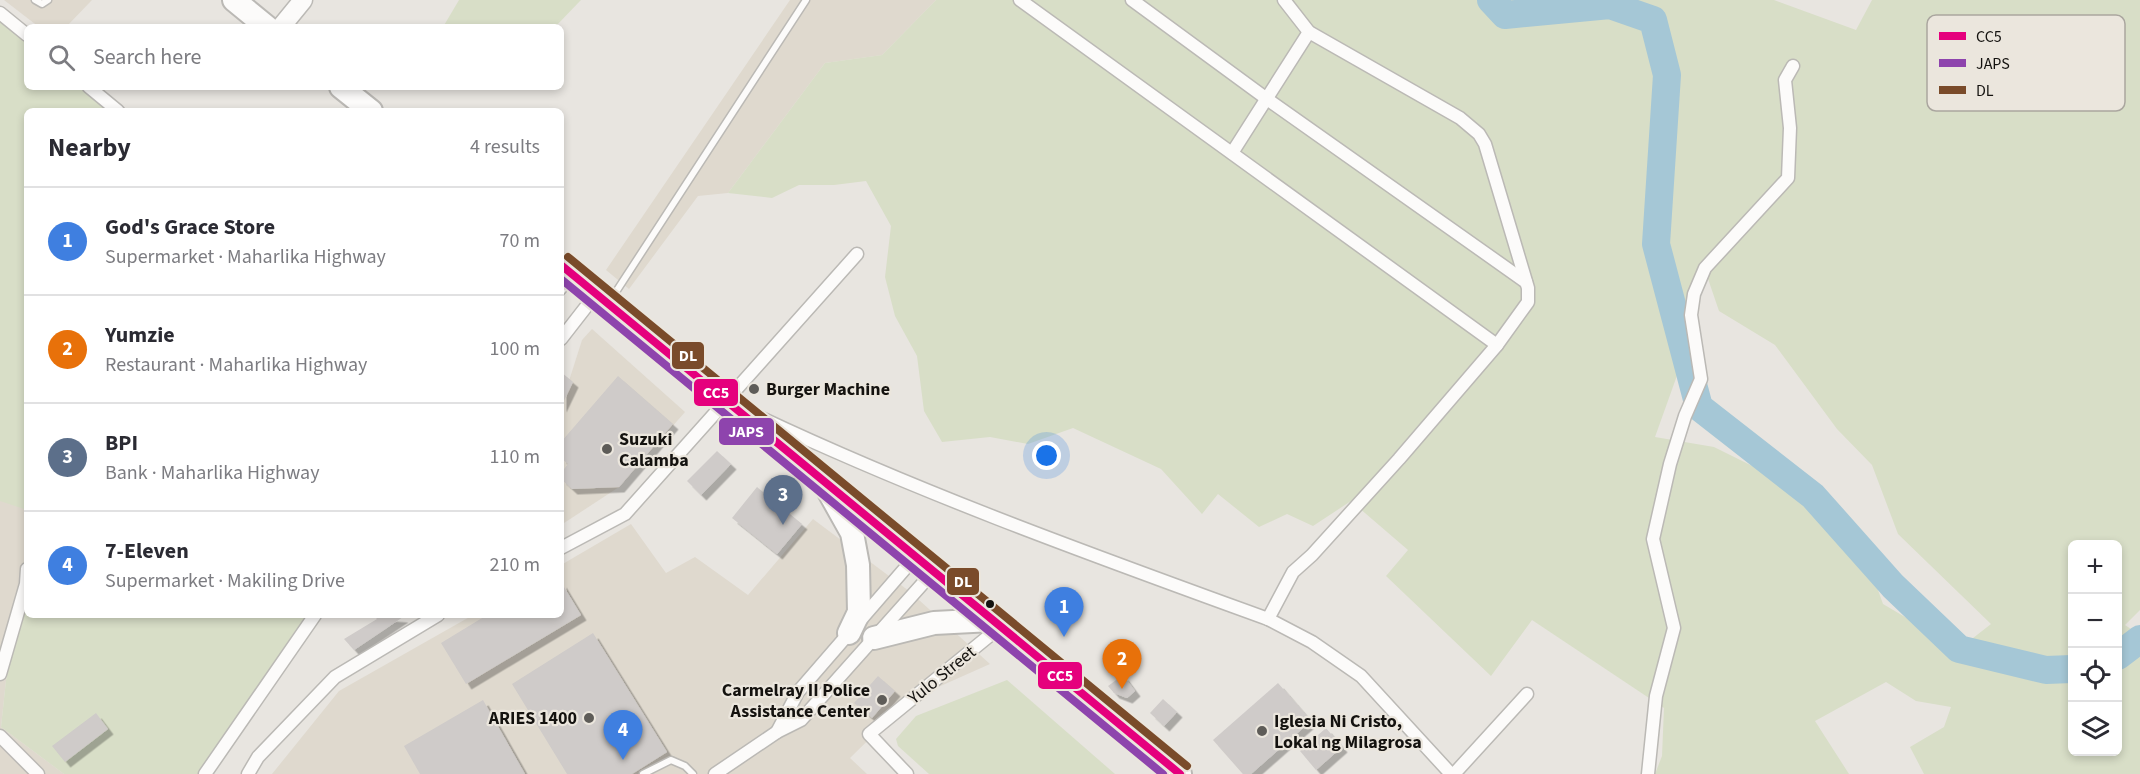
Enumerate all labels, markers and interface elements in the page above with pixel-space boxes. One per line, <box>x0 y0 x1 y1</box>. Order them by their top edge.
legend <box>1927 15 2125 111</box>
search box <box>24 24 564 90</box>
text: CC5 <box>1976 26 2002 48</box>
icon: search <box>45 41 78 74</box>
text: Search here <box>93 41 201 73</box>
text: JAPS <box>1976 53 2010 75</box>
text: DL <box>1976 80 1994 102</box>
text: Nearby <box>48 129 131 166</box>
text: 4 results <box>470 133 540 161</box>
text: God's Grace Store <box>105 211 275 243</box>
text: 1 <box>62 227 73 255</box>
text: 70 m <box>500 227 540 255</box>
text: Supermarket · Maharlika Highway <box>105 243 386 271</box>
text: Yumzie <box>105 319 175 351</box>
text: 2 <box>62 335 73 363</box>
text: 100 m <box>490 335 540 363</box>
line badge: DL <box>671 341 705 370</box>
text: DL <box>679 345 697 367</box>
text: Restaurant · Maharlika Highway <box>105 351 367 379</box>
place label: Burger Machine <box>766 377 890 402</box>
line badge: CC5 <box>693 378 739 407</box>
text: CC5 <box>703 382 729 404</box>
marker: Burger Machine <box>747 382 761 396</box>
line badge: JAPS <box>718 417 775 446</box>
text: JAPS <box>728 421 764 443</box>
text: BPI <box>105 427 138 459</box>
place label: Suzuki Calamba <box>619 427 689 473</box>
your location <box>1032 441 1061 470</box>
marker: Suzuki Calamba <box>600 442 614 456</box>
text: 3 <box>62 443 73 471</box>
text: 110 m <box>490 443 540 471</box>
text: Bank · Maharlika Highway <box>105 459 320 487</box>
pin: 3 <box>764 476 802 525</box>
text: 7-Eleven <box>105 535 189 567</box>
map controls <box>2068 540 2122 756</box>
button: + <box>2068 540 2122 594</box>
text: 4 <box>62 551 73 579</box>
text: 210 m <box>490 551 540 579</box>
text: Supermarket · Makiling Drive <box>105 567 345 595</box>
line badge: DL <box>946 567 980 596</box>
text: DL <box>954 571 972 593</box>
pin: 1 <box>1044 588 1084 637</box>
button: − <box>2068 594 2122 648</box>
unlabelled marker <box>984 598 996 610</box>
street label: Yulo Street <box>902 640 981 711</box>
pin: 2 <box>1102 640 1142 689</box>
button: locate <box>2068 648 2122 702</box>
line badge: CC5 <box>1037 661 1083 690</box>
text: CC5 <box>1047 665 1073 687</box>
place label: Carmelray II Police Assistance Center <box>722 678 871 724</box>
marker: Carmelray II Police Assistance Center <box>875 693 889 707</box>
button: layers <box>2068 702 2122 756</box>
place label: ARIES 1400 <box>488 706 577 731</box>
place label: Iglesia Ni Cristo, Lokal ng Milagrosa <box>1274 709 1422 755</box>
pin: 4 <box>604 710 642 760</box>
marker: ARIES 1400 <box>582 711 596 725</box>
marker: Iglesia Ni Cristo, Lokal ng Milagrosa <box>1255 724 1269 738</box>

